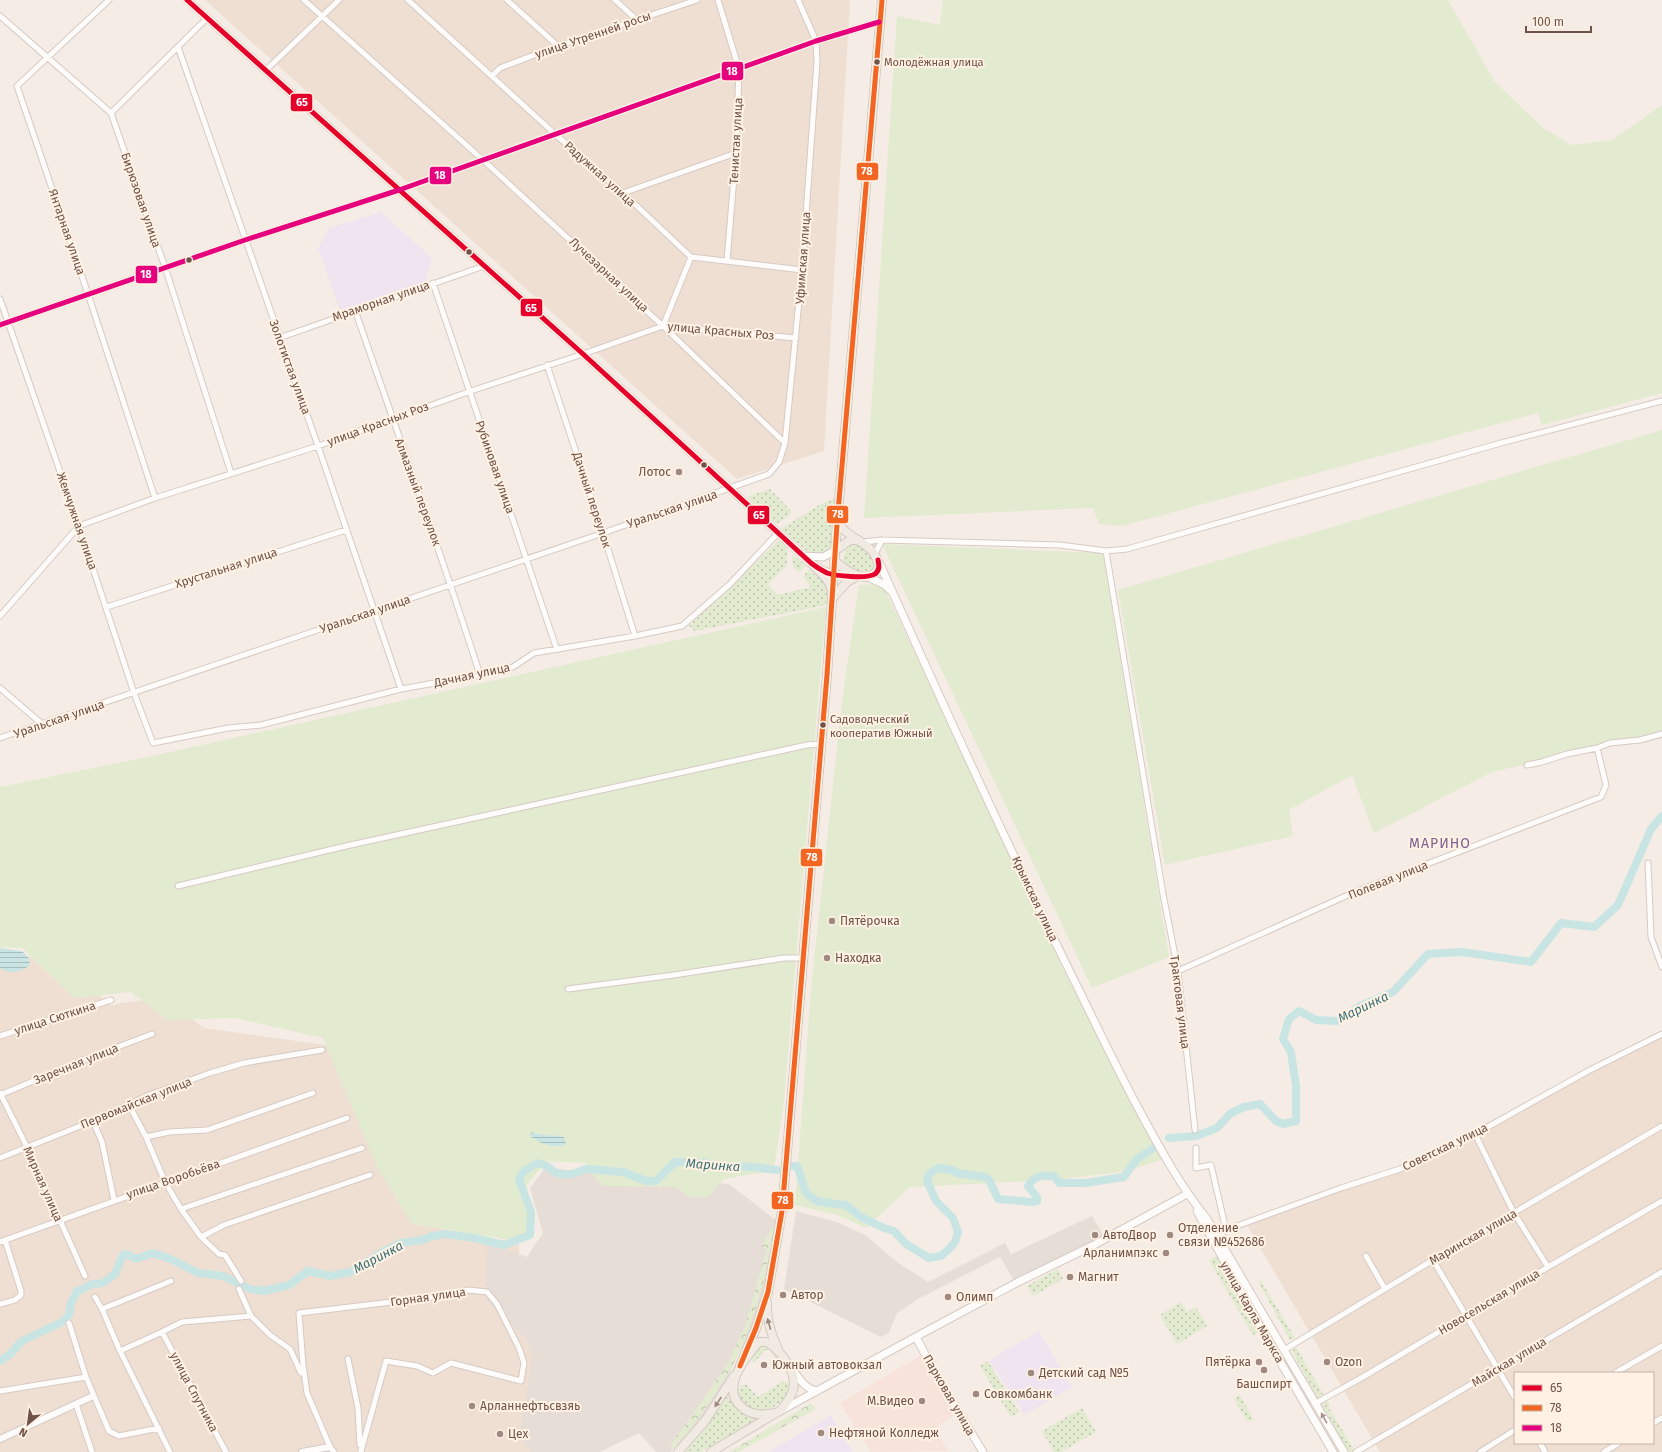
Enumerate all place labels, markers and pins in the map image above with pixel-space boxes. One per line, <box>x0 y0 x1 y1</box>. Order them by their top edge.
place label: Молодёжная улица <box>884 56 984 69</box>
marker: Молодёжная улица <box>872 57 882 67</box>
unlabelled marker <box>464 247 474 257</box>
unlabelled marker <box>184 255 194 265</box>
unlabelled marker <box>699 460 709 470</box>
place label: Лотос <box>639 465 671 479</box>
marker: Лотос <box>674 467 684 477</box>
place label: Садоводческий кооператив Южный <box>830 713 933 740</box>
marker: Садоводческий кооператив Южный <box>818 720 828 730</box>
place label: Пятёрочка <box>840 914 900 928</box>
marker: Пятёрочка <box>827 916 837 926</box>
place label: Находка <box>835 951 882 965</box>
marker: Находка <box>822 953 832 963</box>
place label: Отделение связи №452686 <box>1178 1221 1264 1249</box>
place label: АвтоДвор <box>1103 1228 1157 1242</box>
marker: АвтоДвор <box>1090 1230 1100 1240</box>
marker: Отделение связи №452686 <box>1165 1230 1175 1240</box>
place label: Арланимпэкс <box>1084 1246 1158 1260</box>
marker: Арланимпэкс <box>1161 1248 1171 1258</box>
place label: Магнит <box>1078 1270 1119 1284</box>
marker: Магнит <box>1065 1272 1075 1282</box>
place label: Автор <box>791 1288 824 1302</box>
marker: Автор <box>778 1290 788 1300</box>
place label: Олимп <box>956 1290 993 1304</box>
marker: Олимп <box>943 1292 953 1302</box>
place label: Пятёрка <box>1205 1355 1251 1369</box>
place label: Ozon <box>1335 1355 1362 1369</box>
marker: Пятёрка <box>1254 1357 1264 1367</box>
marker: Ozon <box>1322 1357 1332 1367</box>
place label: Южный автовокзал <box>772 1358 882 1372</box>
marker: Южный автовокзал <box>759 1360 769 1370</box>
marker: Башспирт <box>1259 1365 1269 1375</box>
place label: Детский сад №5 <box>1038 1366 1129 1380</box>
marker: Детский сад №5 <box>1026 1368 1036 1378</box>
place label: Башспирт <box>1236 1377 1292 1391</box>
place label: Совкомбанк <box>984 1387 1053 1401</box>
marker: Совкомбанк <box>971 1389 981 1399</box>
place label: М.Видео <box>867 1394 914 1408</box>
marker: М.Видео <box>917 1396 927 1406</box>
place label: Арланнефтьсвзяь <box>480 1399 580 1413</box>
marker: Арланнефтьсвзяь <box>467 1401 477 1411</box>
place label: Нефтяной Колледж <box>829 1426 939 1440</box>
place label: Цех <box>508 1427 528 1441</box>
marker: Нефтяной Колледж <box>816 1428 826 1438</box>
marker: Цех <box>495 1429 505 1439</box>

